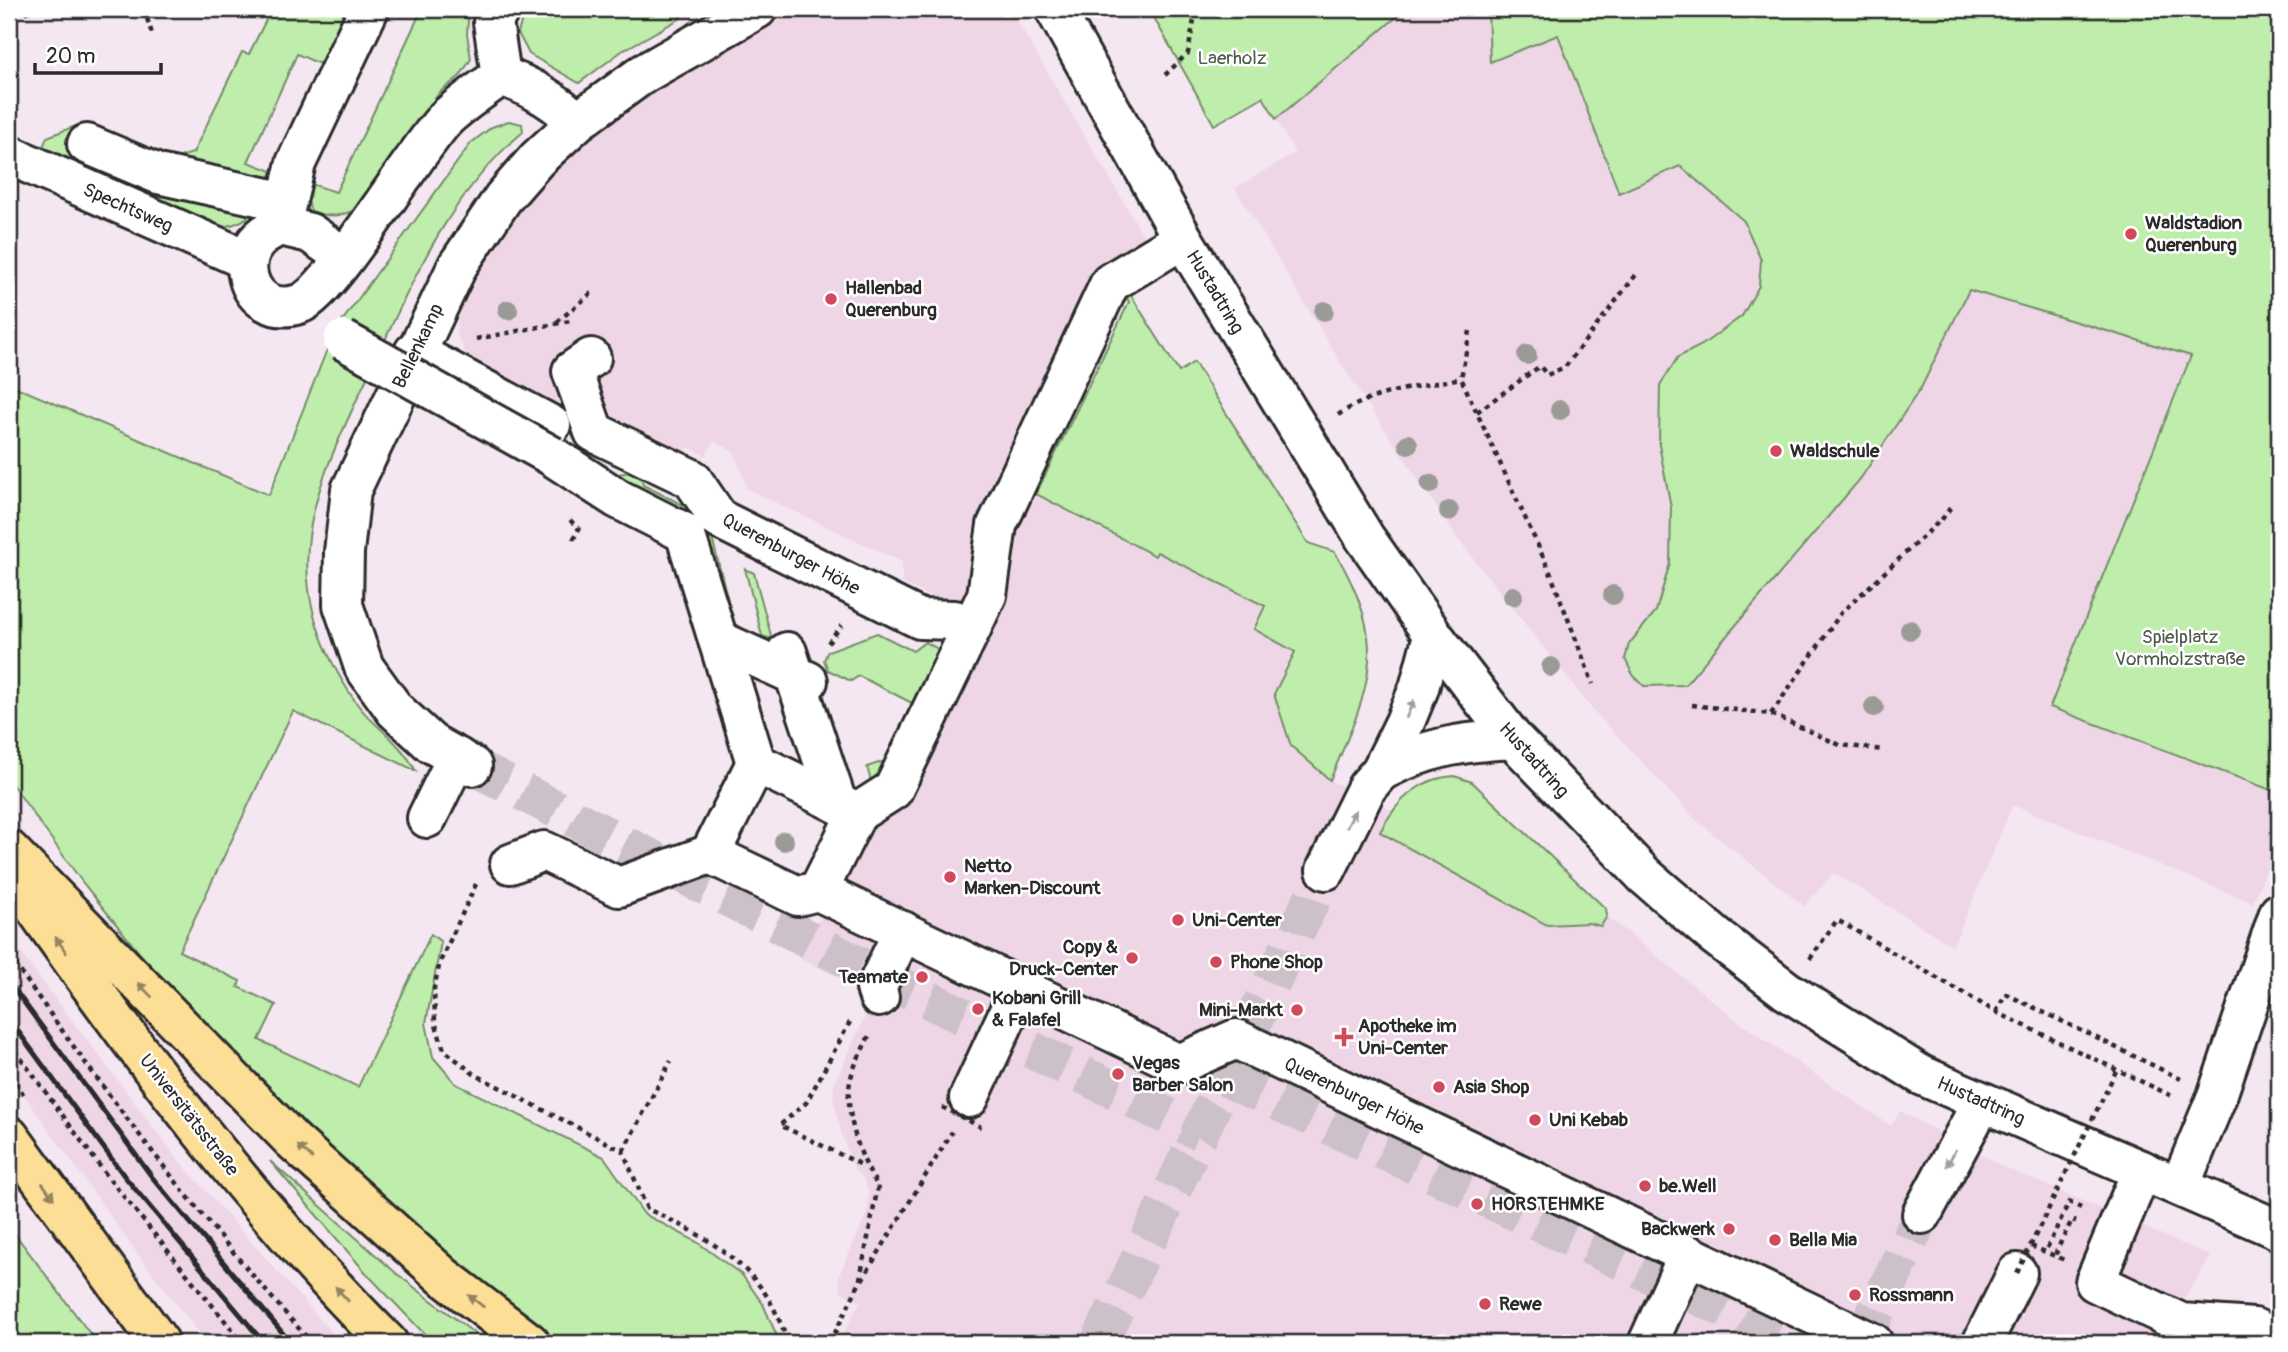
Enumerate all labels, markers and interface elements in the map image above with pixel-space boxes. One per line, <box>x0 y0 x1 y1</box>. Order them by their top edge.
scale bar <box>35 32 161 76</box>
text: 20 m <box>46 43 95 70</box>
park label: Laerholz <box>1197 46 1267 70</box>
street label: Spechtsweg <box>79 178 177 238</box>
place label: Waldstadion Querenburg <box>2145 211 2243 257</box>
marker: Waldstadion Querenburg <box>2123 226 2139 242</box>
street label: Hustadtring <box>1181 246 1249 338</box>
place label: Hallenbad Querenburg <box>845 276 937 322</box>
marker: Hallenbad Querenburg <box>823 291 839 307</box>
street label: Bellenkamp <box>387 300 449 392</box>
place label: Waldschule <box>1790 439 1880 463</box>
marker: Waldschule <box>1768 443 1784 459</box>
street label: Querenburger Höhe <box>718 508 865 601</box>
park label: Spielplatz Vormholzstraße <box>2115 625 2246 671</box>
one-way arrow <box>1405 699 1416 720</box>
street label: Hustadtring <box>1494 717 1574 803</box>
one-way arrow <box>1345 809 1356 829</box>
place label: Netto Marken-Discount <box>964 854 1102 900</box>
marker: Netto Marken-Discount <box>942 869 958 885</box>
place label: Uni-Center <box>1192 908 1282 932</box>
marker: Uni-Center <box>1170 912 1186 928</box>
place label: Copy & Druck-Center <box>1009 935 1118 981</box>
one-way arrow <box>54 936 68 954</box>
marker: Copy & Druck-Center <box>1124 950 1140 966</box>
place label: Phone Shop <box>1230 950 1323 974</box>
marker: Phone Shop <box>1208 954 1224 970</box>
place label: Teamate <box>837 965 909 989</box>
marker: Teamate <box>914 969 930 985</box>
one-way arrow <box>137 982 153 999</box>
place label: Kobani Grill & Falafel <box>992 986 1081 1032</box>
place label: Mini-Markt <box>1199 998 1284 1022</box>
marker: Kobani Grill & Falafel <box>970 1001 986 1017</box>
marker: Mini-Markt <box>1289 1002 1305 1018</box>
place label: Apotheke im Uni-Center <box>1358 1014 1457 1060</box>
marker: Apotheke im Uni-Center <box>1336 1029 1352 1045</box>
street label: Universitätsstraße <box>134 1049 244 1181</box>
place label: Vegas Barber Salon <box>1132 1051 1233 1097</box>
street label: Querenburger Höhe <box>1280 1052 1429 1141</box>
marker: Vegas Barber Salon <box>1110 1066 1126 1082</box>
street label: Hustadtring <box>1933 1071 2029 1131</box>
place label: Asia Shop <box>1453 1075 1530 1099</box>
marker: Asia Shop <box>1431 1079 1447 1095</box>
place label: Uni Kebab <box>1549 1108 1628 1132</box>
marker: Uni Kebab <box>1527 1112 1543 1128</box>
one-way arrow <box>296 1144 314 1160</box>
one-way arrow <box>1945 1148 1957 1168</box>
place label: be.Well <box>1659 1174 1717 1198</box>
marker: be.Well <box>1637 1178 1653 1194</box>
one-way arrow <box>41 1182 56 1200</box>
place label: HORSTEHMKE <box>1491 1192 1605 1216</box>
marker: HORSTEHMKE <box>1469 1196 1485 1212</box>
place label: Backwerk <box>1641 1217 1716 1241</box>
marker: Backwerk <box>1721 1221 1737 1237</box>
place label: Bella Mia <box>1789 1228 1857 1252</box>
marker: Bella Mia <box>1767 1232 1783 1248</box>
place label: Rossmann <box>1869 1283 1954 1307</box>
one-way arrow <box>334 1285 350 1302</box>
marker: Rossmann <box>1847 1287 1863 1303</box>
place label: Rewe <box>1499 1292 1542 1316</box>
one-way arrow <box>467 1295 485 1309</box>
marker: Rewe <box>1477 1296 1493 1312</box>

